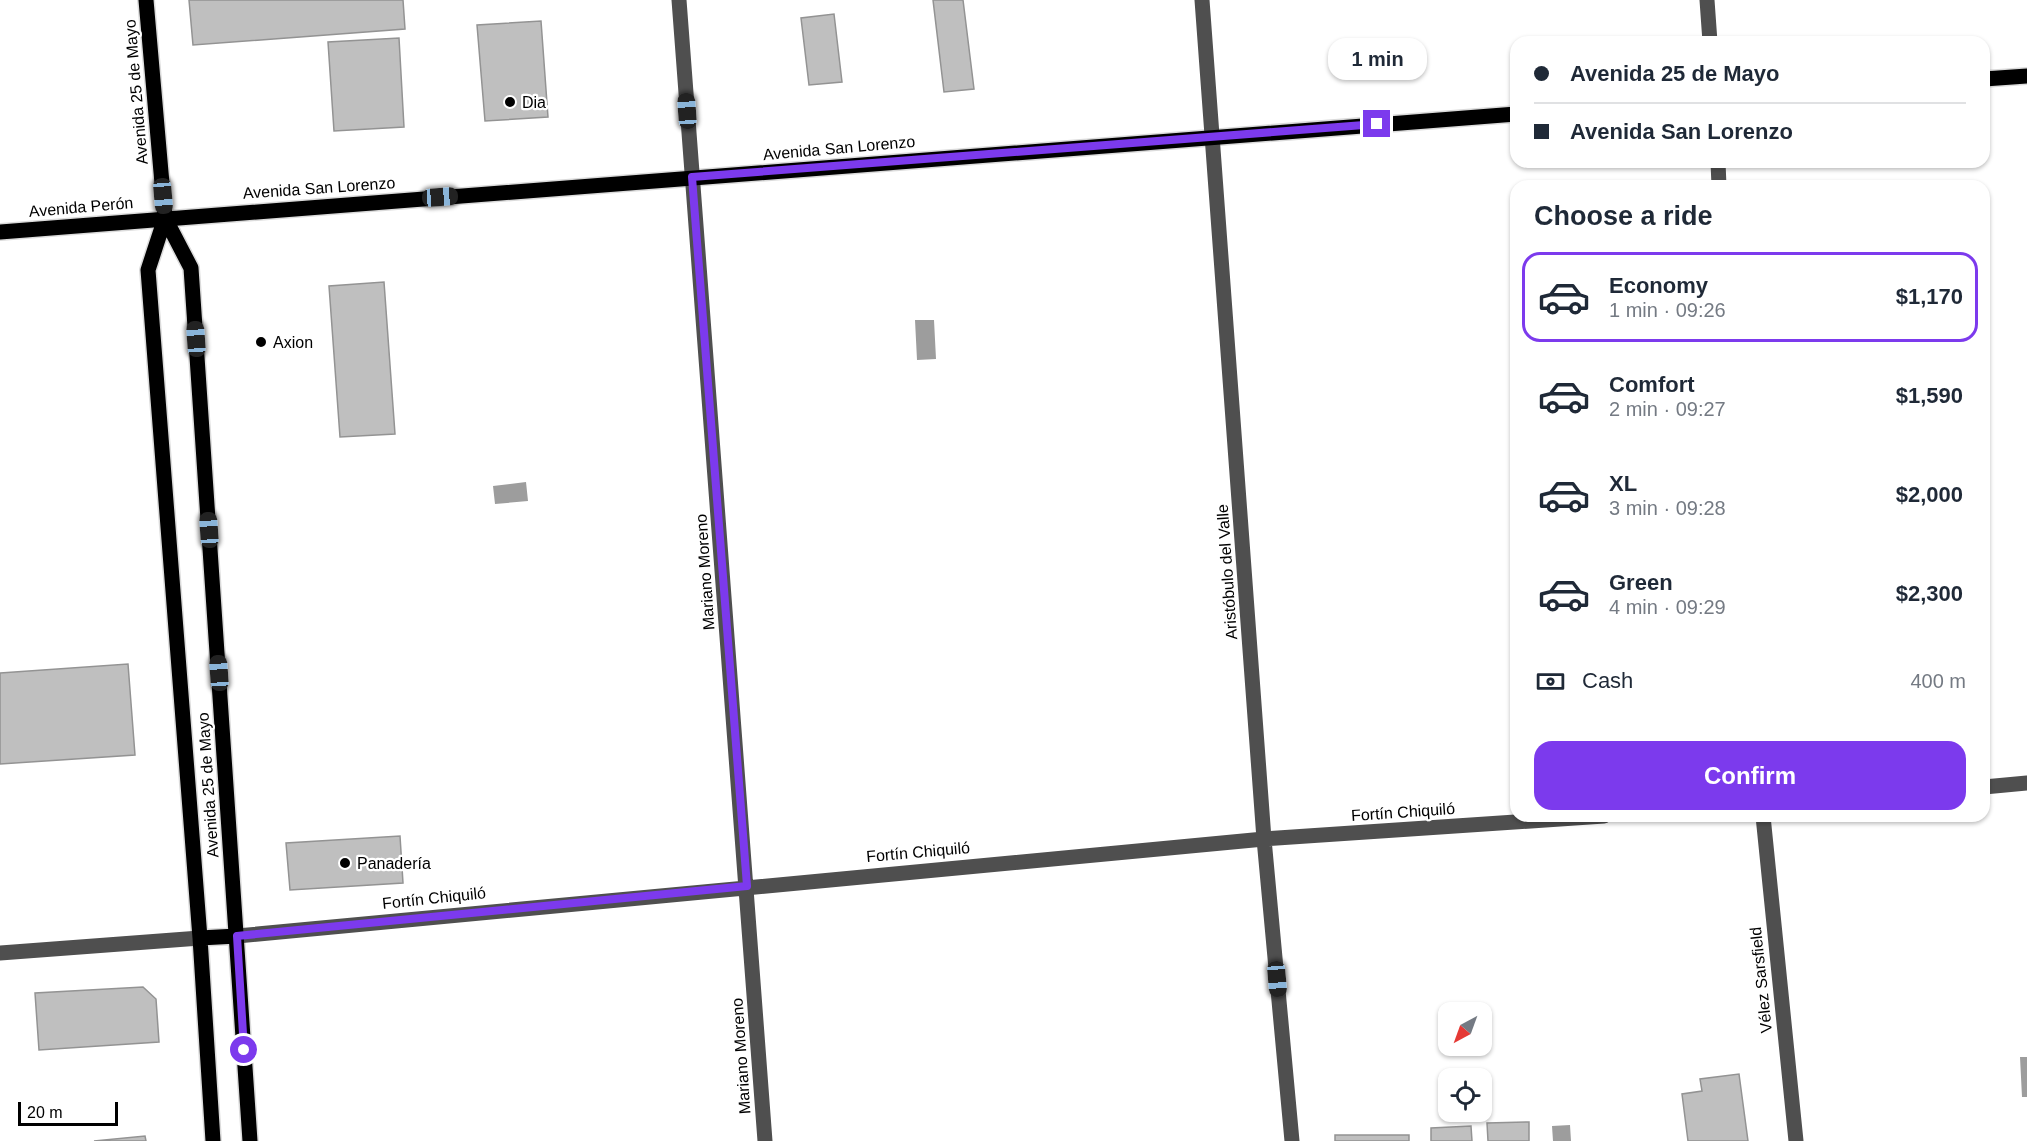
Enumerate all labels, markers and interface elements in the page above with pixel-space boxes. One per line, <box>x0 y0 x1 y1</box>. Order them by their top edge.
street label: Avenida 25 de Mayo <box>121 19 151 165</box>
callout: 1 min <box>1328 37 1426 79</box>
text: 1 min <box>1351 48 1404 70</box>
text: Avenida 25 de Mayo <box>1570 61 1779 86</box>
car <box>677 92 697 130</box>
place label: Dia <box>522 94 546 111</box>
marker: Dia <box>503 95 517 109</box>
route end <box>1363 110 1390 137</box>
text: Avenida San Lorenzo <box>1570 119 1793 144</box>
street label: Avenida San Lorenzo <box>762 133 916 163</box>
street label: Avenida San Lorenzo <box>242 174 396 202</box>
car <box>152 177 174 215</box>
car <box>421 187 459 207</box>
street label: Avenida Perón <box>28 194 134 220</box>
text: Choose a ride <box>1534 201 1713 231</box>
icon: car <box>1537 270 1591 324</box>
text: Economy <box>1609 273 1708 298</box>
text: $1,170 <box>1896 284 1963 309</box>
text: 1 min · 09:26 <box>1609 299 1726 321</box>
car <box>186 320 206 358</box>
place label: Axion <box>273 334 313 351</box>
marker: Axion <box>254 335 268 349</box>
icon: car <box>1537 369 1591 423</box>
text: Comfort <box>1609 372 1695 397</box>
text: $1,590 <box>1896 383 1963 408</box>
text: 2 min · 09:27 <box>1609 398 1726 420</box>
icon: car <box>1537 468 1591 522</box>
text: XL <box>1609 471 1637 496</box>
text: $2,000 <box>1896 482 1963 507</box>
text: 3 min · 09:28 <box>1609 497 1726 519</box>
street label: Aristóbulo del Valle <box>1214 504 1240 640</box>
car <box>199 511 219 549</box>
street label: Mariano Moreno <box>692 513 718 631</box>
icon: car <box>1537 567 1591 621</box>
text: Green <box>1609 570 1673 595</box>
text: $2,300 <box>1896 581 1963 606</box>
text: 4 min · 09:29 <box>1609 596 1726 618</box>
car <box>209 654 229 692</box>
icon: cash <box>1534 665 1567 698</box>
text: Cash <box>1582 668 1633 693</box>
text: 400 m <box>1910 670 1966 692</box>
street label: Avenida 25 de Mayo <box>194 712 222 858</box>
button: Confirm <box>1534 741 1966 810</box>
street label: Fortín Chiquiló <box>1351 800 1456 824</box>
street label: Fortín Chiquiló <box>865 839 971 865</box>
place label: Panadería <box>357 855 431 872</box>
marker: Panadería <box>338 856 352 870</box>
street label: Fortín Chiquiló <box>381 884 487 912</box>
street label: Vélez Sarsfield <box>1747 926 1775 1034</box>
car <box>1266 960 1288 998</box>
street label: Mariano Moreno <box>728 997 754 1115</box>
north arrow <box>1438 1002 1492 1056</box>
map controls <box>1438 1002 1492 1122</box>
route start <box>230 1036 257 1063</box>
button: locate <box>1438 1068 1492 1122</box>
scale bar <box>18 1099 118 1126</box>
text: 20 m <box>27 1104 63 1121</box>

